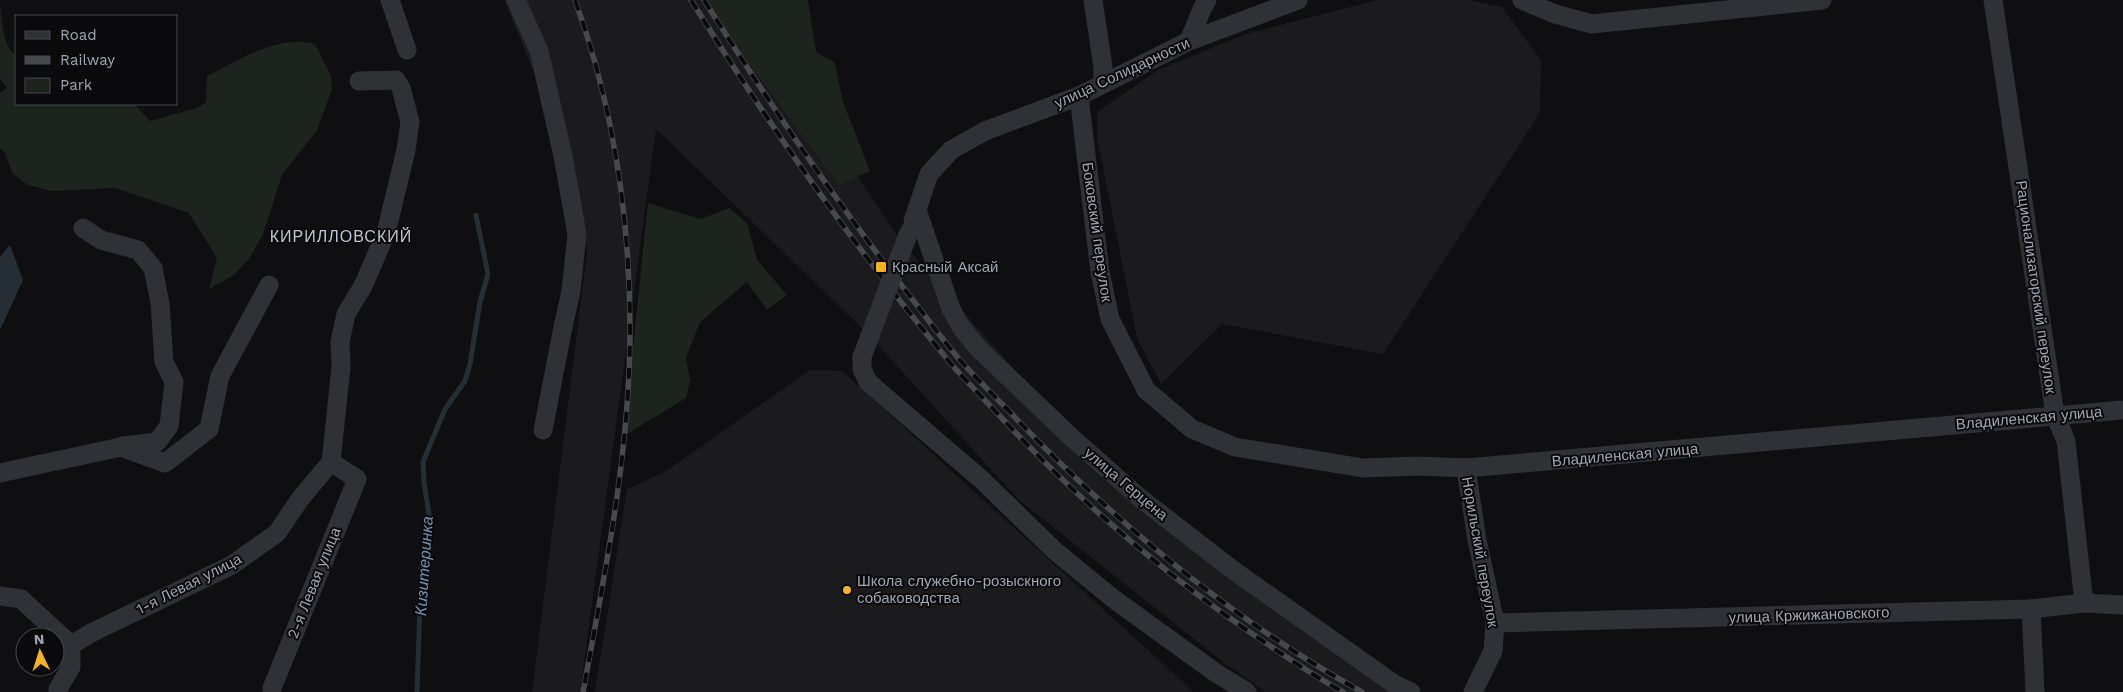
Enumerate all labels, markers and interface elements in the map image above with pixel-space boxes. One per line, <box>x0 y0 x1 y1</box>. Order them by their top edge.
legend <box>15 15 178 105</box>
text: Road <box>60 26 97 44</box>
street label: улица Солидарности <box>1052 34 1192 112</box>
text: Railway <box>60 51 115 69</box>
text: Park <box>60 76 93 94</box>
street label: Боковский переулок <box>1078 161 1116 303</box>
street label: Рационализаторский переулок <box>2012 179 2060 395</box>
district label: КИРИЛЛОВСКИЙ <box>270 227 412 246</box>
place label: Красный Аксай <box>892 258 998 276</box>
marker: Красный Аксай <box>874 260 888 274</box>
street label: Владиленская улица <box>1955 403 2104 433</box>
street label: Владиленская улица <box>1551 440 1700 470</box>
street label: улица Герцена <box>1081 444 1172 525</box>
street label: Норильский переулок <box>1458 475 1502 629</box>
water label: Кизитеринка <box>411 515 437 617</box>
street label: 2-я Левая улица <box>284 524 345 641</box>
street label: 1-я Левая улица <box>133 549 245 618</box>
place label: Школа служебно-розыскного собаководства <box>857 572 1061 607</box>
marker: Школа служебно-розыскного собаководства <box>841 584 853 596</box>
street label: улица Кржижановского <box>1728 603 1890 627</box>
north arrow <box>15 627 65 677</box>
text: N <box>33 631 45 647</box>

